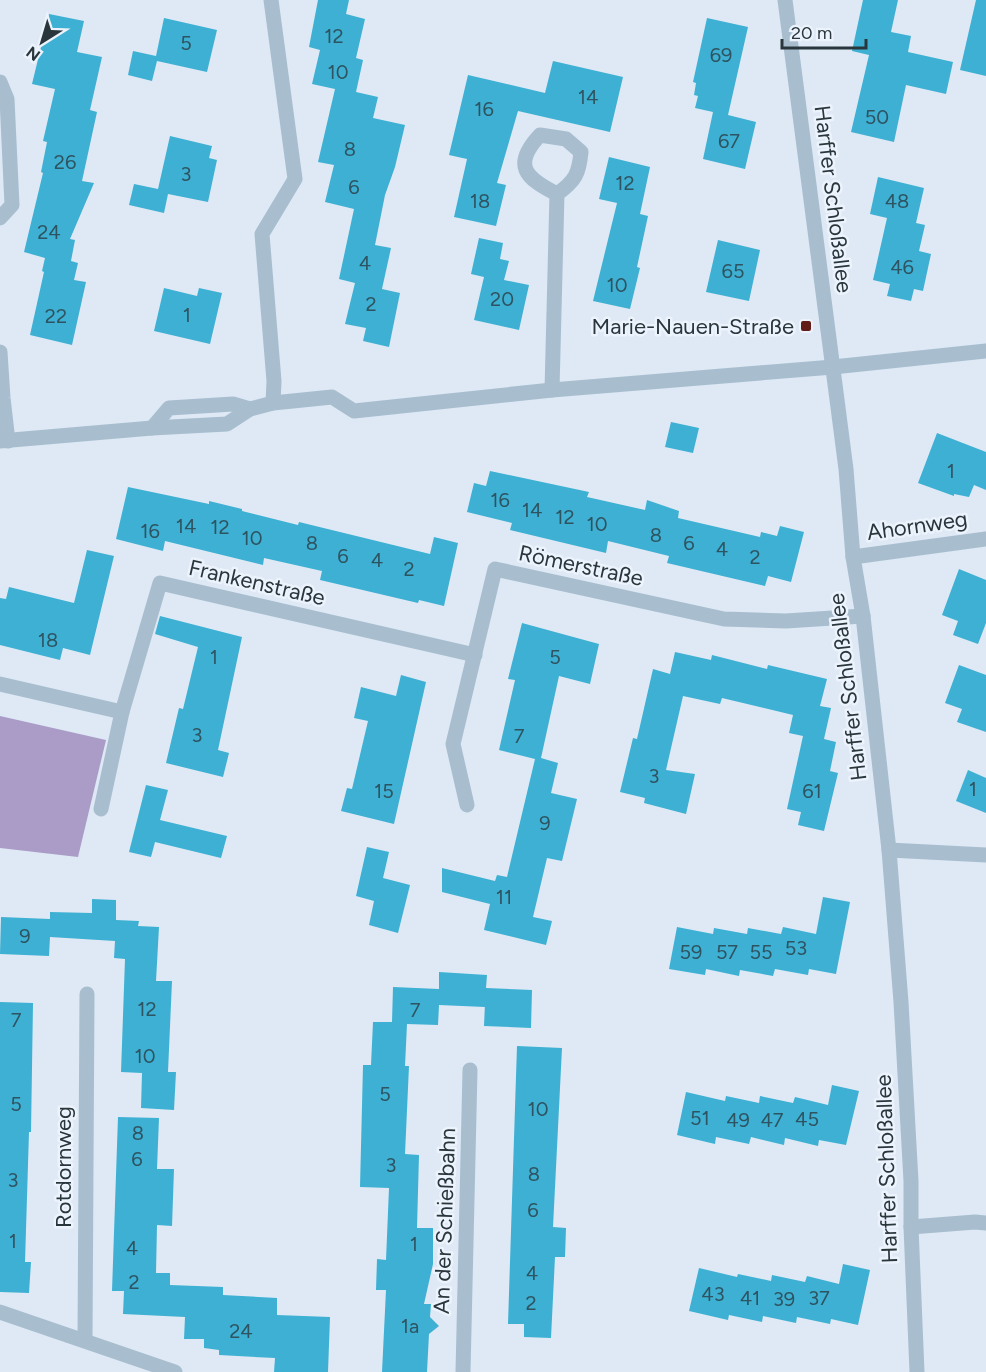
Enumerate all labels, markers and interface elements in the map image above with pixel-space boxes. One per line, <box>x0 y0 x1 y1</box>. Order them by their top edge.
north arrow <box>12 12 72 72</box>
scale bar <box>782 12 866 50</box>
text: 20 m <box>791 22 832 44</box>
house number: 12 <box>324 24 344 48</box>
house number: 5 <box>180 31 192 55</box>
text: N <box>23 42 44 65</box>
house number: 69 <box>710 43 732 67</box>
house number: 10 <box>327 60 349 84</box>
house number: 14 <box>578 85 598 109</box>
house number: 16 <box>474 97 494 121</box>
street label: Harffer Schloßallee <box>809 104 858 294</box>
house number: 50 <box>865 105 889 129</box>
house number: 67 <box>718 129 740 153</box>
house number: 8 <box>344 137 356 161</box>
house number: 26 <box>54 150 76 174</box>
house number: 3 <box>181 162 191 186</box>
house number: 12 <box>615 171 635 195</box>
house number: 6 <box>348 175 360 199</box>
house number: 18 <box>470 189 490 213</box>
house number: 48 <box>885 189 909 213</box>
house number: 24 <box>37 220 61 244</box>
house number: 4 <box>359 251 371 275</box>
house number: 46 <box>890 255 914 279</box>
house number: 65 <box>722 259 744 283</box>
house number: 10 <box>606 273 628 297</box>
house number: 20 <box>490 287 514 311</box>
house number: 2 <box>365 292 377 316</box>
house number: 1 <box>183 303 191 327</box>
house number: 22 <box>45 304 67 328</box>
place label: Marie-Nauen-Straße <box>592 313 794 340</box>
marker: Marie-Nauen-Straße <box>799 319 813 333</box>
house number: 1 <box>947 459 955 483</box>
house number: 16 <box>490 488 510 512</box>
house number: 14 <box>522 498 542 522</box>
house number: 12 <box>555 505 575 529</box>
street label: Ahornweg <box>865 505 969 546</box>
house number: 10 <box>586 512 608 536</box>
house number: 14 <box>176 514 196 538</box>
house number: 12 <box>210 515 230 539</box>
house number: 16 <box>140 519 160 543</box>
house number: 8 <box>650 523 662 547</box>
house number: 10 <box>241 526 263 550</box>
house number: 8 <box>306 531 318 555</box>
house number: 6 <box>683 531 695 555</box>
house number: 4 <box>716 537 728 561</box>
street label: Römerstraße <box>516 539 646 592</box>
house number: 6 <box>337 544 349 568</box>
house number: 2 <box>749 545 761 569</box>
house number: 4 <box>371 548 383 572</box>
street label: Frankenstraße <box>186 554 328 611</box>
house number: 2 <box>403 557 415 581</box>
street label: Harffer Schloßallee <box>823 592 872 782</box>
house number: 18 <box>38 628 58 652</box>
house number: 1 <box>210 645 218 669</box>
house number: 5 <box>549 645 561 669</box>
house number: 3 <box>192 723 202 747</box>
house number: 7 <box>514 724 525 748</box>
house number: 3 <box>649 764 659 788</box>
house number: 1 <box>969 777 977 801</box>
house number: 15 <box>374 779 394 803</box>
house number: 61 <box>802 779 822 803</box>
house number: 9 <box>539 811 551 835</box>
house number: 11 <box>496 885 512 909</box>
house number: 9 <box>19 924 31 948</box>
house number: 53 <box>785 936 807 960</box>
house number: 59 <box>680 940 702 964</box>
house number: 57 <box>716 940 738 964</box>
house number: 55 <box>750 940 773 964</box>
house number: 12 <box>137 997 157 1021</box>
house number: 7 <box>410 998 421 1022</box>
house number: 7 <box>11 1008 22 1032</box>
house number: 10 <box>134 1044 156 1068</box>
street label: Harffer Schloßallee <box>870 1074 903 1264</box>
house number: 5 <box>379 1082 391 1106</box>
house number: 5 <box>10 1092 22 1116</box>
house number: 10 <box>527 1097 549 1121</box>
street label: Rotdornweg <box>50 1106 77 1228</box>
house number: 51 <box>690 1106 710 1130</box>
house number: 45 <box>795 1107 819 1131</box>
house number: 49 <box>726 1108 750 1132</box>
house number: 47 <box>760 1108 784 1132</box>
house number: 8 <box>132 1121 144 1145</box>
street label: An der Schießbahn <box>428 1127 461 1315</box>
house number: 6 <box>131 1147 143 1171</box>
house number: 3 <box>386 1153 396 1177</box>
house number: 8 <box>528 1162 540 1186</box>
house number: 3 <box>8 1168 18 1192</box>
house number: 6 <box>527 1198 539 1222</box>
house number: 1 <box>9 1229 17 1253</box>
house number: 1 <box>410 1232 418 1256</box>
house number: 4 <box>126 1236 138 1260</box>
house number: 4 <box>526 1261 538 1285</box>
house number: 2 <box>128 1270 140 1294</box>
house number: 43 <box>701 1282 725 1306</box>
house number: 41 <box>740 1286 760 1310</box>
house number: 37 <box>808 1286 830 1310</box>
house number: 39 <box>773 1287 795 1311</box>
house number: 2 <box>525 1291 537 1315</box>
house number: 1a <box>401 1314 419 1338</box>
house number: 24 <box>229 1319 253 1343</box>

